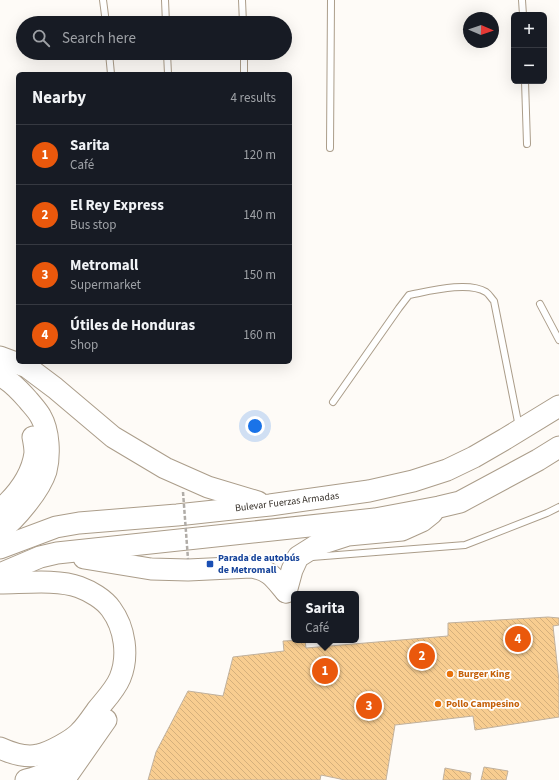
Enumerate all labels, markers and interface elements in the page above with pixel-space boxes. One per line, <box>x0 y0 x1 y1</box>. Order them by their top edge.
north arrow <box>463 12 499 48</box>
map controls <box>511 12 547 84</box>
button: + <box>511 12 547 48</box>
search box <box>16 16 292 60</box>
icon: search <box>30 27 52 49</box>
text: Search here <box>62 28 136 49</box>
button: − <box>511 48 547 84</box>
text: Nearby <box>32 86 86 110</box>
text: 4 results <box>231 89 276 107</box>
text: Sarita <box>70 135 110 156</box>
text: 1 <box>42 146 48 164</box>
text: 120 m <box>243 146 276 164</box>
text: Café <box>70 156 94 174</box>
text: El Rey Express <box>70 195 164 216</box>
text: 2 <box>42 206 48 224</box>
text: 140 m <box>243 206 276 224</box>
text: Bus stop <box>70 216 116 234</box>
text: Metromall <box>70 255 138 276</box>
text: 3 <box>42 266 48 284</box>
text: 150 m <box>243 266 276 284</box>
text: Supermarket <box>70 276 141 294</box>
text: Útiles de Honduras <box>70 315 195 336</box>
text: 4 <box>42 326 48 344</box>
text: 160 m <box>243 326 276 344</box>
text: Shop <box>70 336 98 354</box>
your location <box>245 416 265 436</box>
street label: Bulevar Fuerzas Armadas <box>234 489 340 515</box>
place label: Parada de autobús de Metromall <box>218 551 300 577</box>
marker: Parada de autobús de Metromall <box>205 559 215 569</box>
popup <box>291 591 359 643</box>
text: Sarita <box>305 598 345 619</box>
text: Café <box>305 619 329 637</box>
pin: 4 <box>505 624 531 654</box>
pin: 2 <box>409 641 435 671</box>
pin: 1 <box>312 656 338 686</box>
place label: Burger King <box>458 667 511 681</box>
marker: Burger King <box>445 669 455 679</box>
pin: 3 <box>356 691 382 721</box>
place label: Pollo Campesino <box>446 697 520 711</box>
marker: Pollo Campesino <box>433 699 443 709</box>

